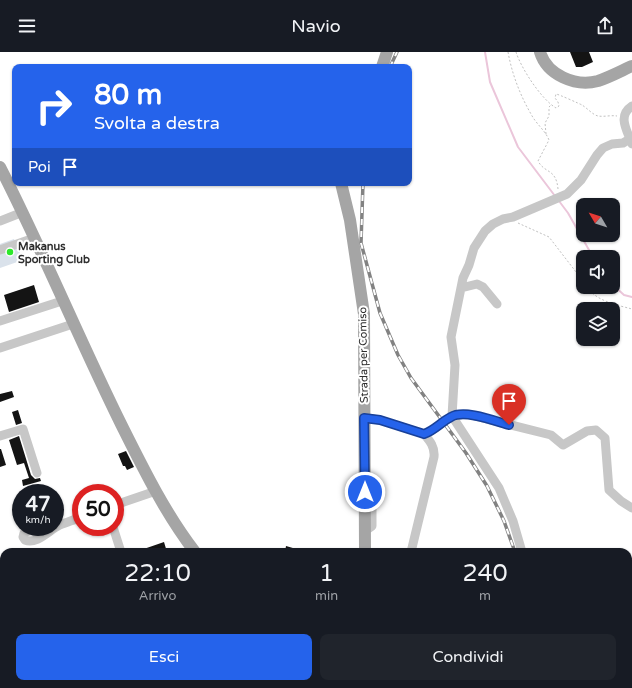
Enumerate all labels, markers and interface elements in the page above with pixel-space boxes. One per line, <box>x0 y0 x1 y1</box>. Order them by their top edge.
icon: menu <box>16 15 38 37</box>
text: Navio <box>291 15 341 37</box>
icon: share <box>594 15 616 37</box>
text: 80 m <box>94 78 162 112</box>
icon: right <box>28 80 80 132</box>
text: Svolta a destra <box>94 112 220 134</box>
icon: arrive <box>59 156 81 178</box>
text: Poi <box>28 158 51 176</box>
north arrow <box>576 198 620 242</box>
map controls <box>576 198 620 346</box>
place label: Makanus Sporting Club <box>18 240 90 267</box>
marker: Makanus Sporting Club <box>5 247 15 257</box>
button: sound <box>576 250 620 294</box>
button: layers <box>576 302 620 346</box>
street label: Strada per Comiso <box>356 306 371 403</box>
pin <box>492 384 526 425</box>
icon: arrive <box>498 390 520 412</box>
position arrow <box>344 471 386 513</box>
speed limit sign: 50 <box>72 484 124 536</box>
text: 47 <box>25 493 51 517</box>
text: km/h <box>25 514 51 526</box>
text: 22:10 <box>124 559 191 588</box>
text: 1 <box>319 559 334 588</box>
text: 240 <box>462 559 508 588</box>
text: Arrivo <box>139 588 176 604</box>
text: min <box>315 588 338 604</box>
text: m <box>479 588 491 604</box>
button: Esci <box>16 634 312 680</box>
button: Condividi <box>320 634 616 680</box>

